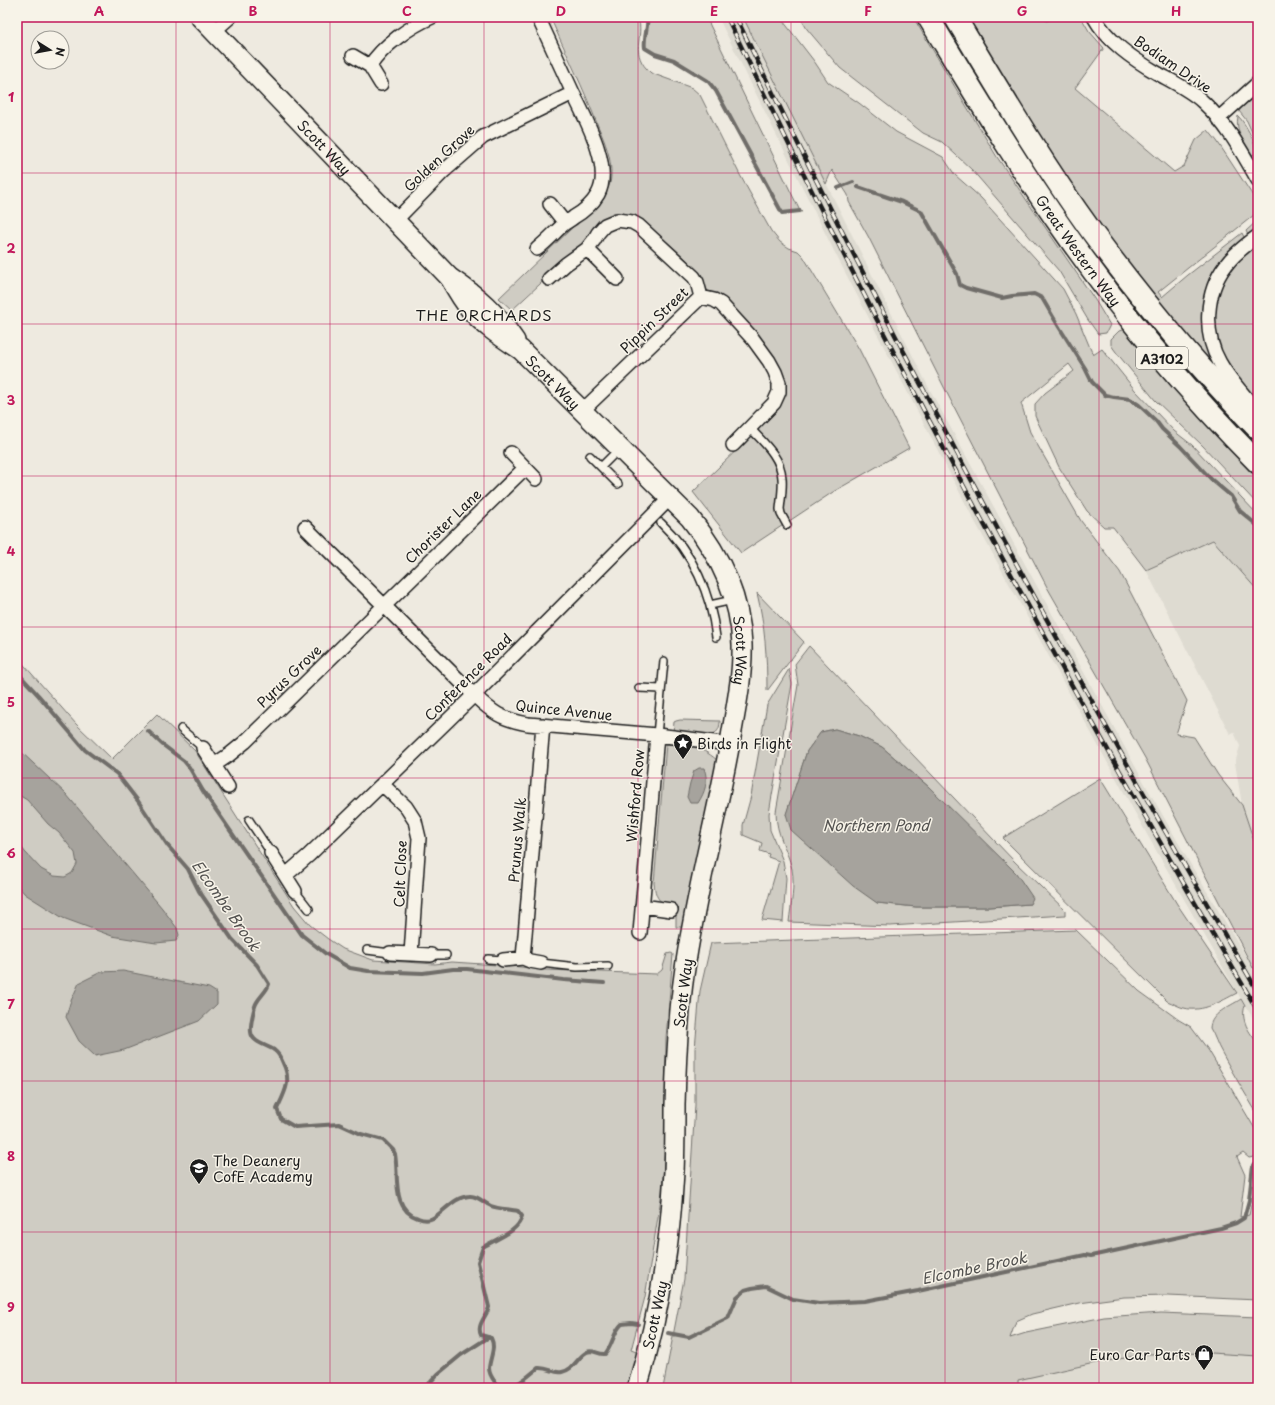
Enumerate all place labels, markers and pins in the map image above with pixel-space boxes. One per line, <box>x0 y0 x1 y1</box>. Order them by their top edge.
place icon: Birds in Flight <box>672 732 694 760</box>
place label: Birds in Flight <box>697 733 792 754</box>
place label: The Deanery CofE Academy <box>213 1150 313 1187</box>
school or university icon: The Deanery CofE Academy <box>188 1157 210 1185</box>
shop icon: Euro Car Parts <box>1193 1343 1215 1371</box>
place label: Euro Car Parts <box>1089 1344 1190 1365</box>

